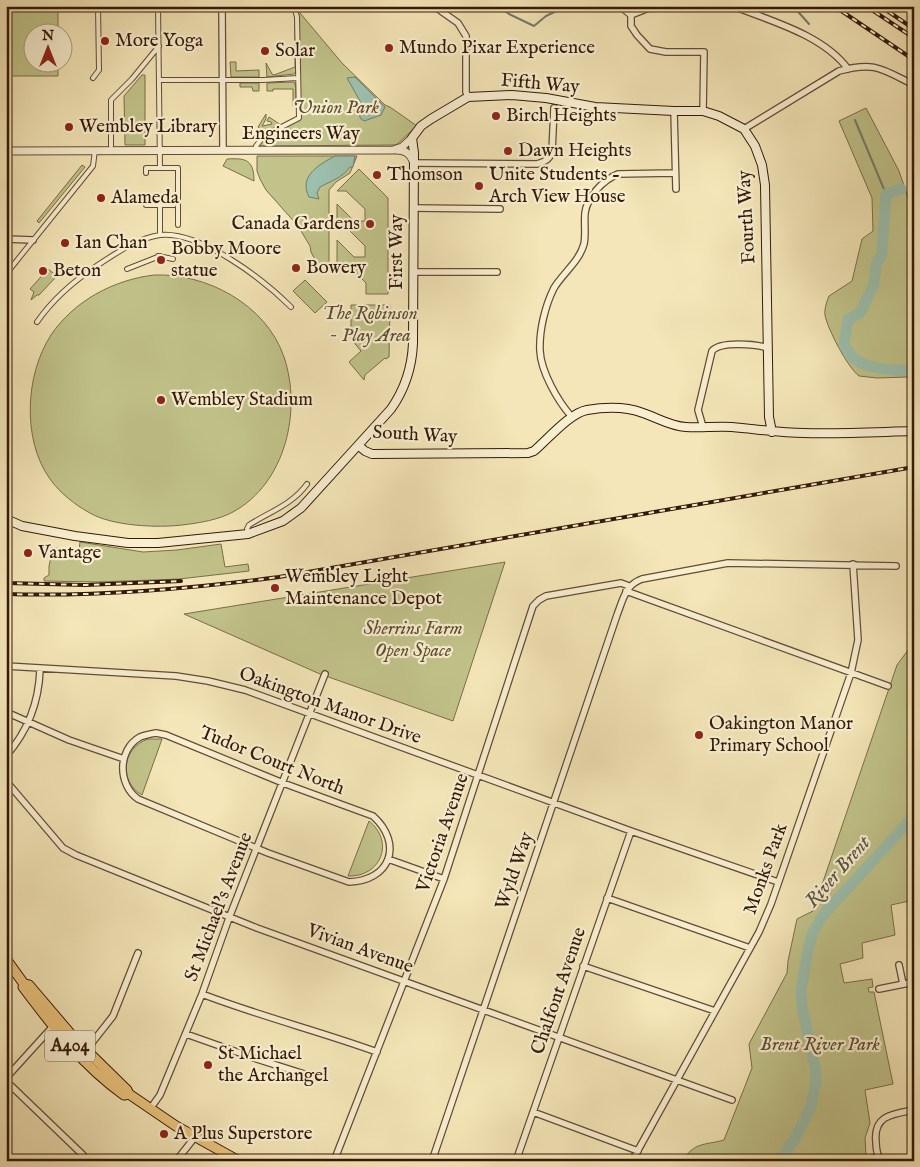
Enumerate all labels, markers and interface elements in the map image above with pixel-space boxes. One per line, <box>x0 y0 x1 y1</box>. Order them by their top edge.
north arrow <box>22 22 72 72</box>
text: N <box>41 27 54 45</box>
place label: More Yoga <box>115 29 204 53</box>
marker: More Yoga <box>99 35 111 47</box>
place label: Mundo Pixar Experience <box>399 36 595 60</box>
place label: Solar <box>275 39 315 63</box>
marker: Mundo Pixar Experience <box>383 42 395 54</box>
marker: Solar <box>259 45 271 57</box>
street label: Fifth Way <box>500 69 581 99</box>
park label: Union Park <box>293 96 380 120</box>
place label: Birch Heights <box>506 104 616 128</box>
marker: Birch Heights <box>490 110 502 122</box>
place label: Wembley Library <box>79 115 218 139</box>
marker: Wembley Library <box>63 121 75 133</box>
street label: Engineers Way <box>242 122 361 146</box>
place label: Dawn Heights <box>518 139 631 163</box>
marker: Dawn Heights <box>502 145 514 157</box>
place label: Thomson <box>387 163 463 187</box>
place label: Unite Students - Arch View House <box>488 163 626 209</box>
marker: Thomson <box>371 169 383 181</box>
street label: Fourth Way <box>733 169 761 265</box>
marker: Unite Students - Arch View House <box>473 180 485 192</box>
place label: Alameda <box>110 186 180 210</box>
marker: Alameda <box>95 192 107 204</box>
place label: Canada Gardens <box>231 212 360 236</box>
street label: First Way <box>385 213 409 290</box>
marker: Canada Gardens <box>364 218 376 230</box>
place label: Ian Chan <box>75 231 148 255</box>
marker: Ian Chan <box>59 237 71 249</box>
place label: Bobby Moore statue <box>171 237 282 283</box>
marker: Bobby Moore statue <box>155 254 167 266</box>
place label: Bowery <box>306 256 367 280</box>
place label: Beton <box>53 259 101 283</box>
marker: Bowery <box>290 262 302 274</box>
marker: Beton <box>37 265 49 277</box>
park label: The Robinson - Play Area <box>322 302 418 348</box>
place label: Wembley Stadium <box>171 388 313 412</box>
marker: Wembley Stadium <box>155 394 167 406</box>
street label: South Way <box>372 421 459 449</box>
place label: Vantage <box>37 541 102 565</box>
marker: Vantage <box>22 547 34 559</box>
place label: Wembley Light Maintenance Depot <box>285 565 442 611</box>
marker: Wembley Light Maintenance Depot <box>269 582 281 594</box>
park label: Sherrins Farm Open Space <box>364 617 462 663</box>
street label: Oakington Manor Drive <box>236 662 425 750</box>
place label: Oakington Manor Primary School <box>709 712 853 758</box>
street label: Tudor Court North <box>196 721 348 801</box>
marker: Oakington Manor Primary School <box>693 729 705 741</box>
street label: Victoria Avenue <box>411 770 475 897</box>
street label: Monks Park <box>738 819 794 918</box>
street label: Wyld Way <box>491 828 540 913</box>
street label: St Michael's Avenue <box>180 829 259 985</box>
water label: River Brent <box>800 830 877 913</box>
street label: Vivian Avenue <box>303 918 417 979</box>
street label: Chalfont Avenue <box>526 924 592 1058</box>
road number: A404 <box>45 1030 95 1062</box>
park label: Brent River Park <box>760 1033 880 1057</box>
place label: St Michael the Archangel <box>218 1042 329 1088</box>
marker: St Michael the Archangel <box>202 1059 214 1071</box>
place label: A Plus Superstore <box>173 1122 313 1146</box>
marker: A Plus Superstore <box>158 1128 170 1140</box>

